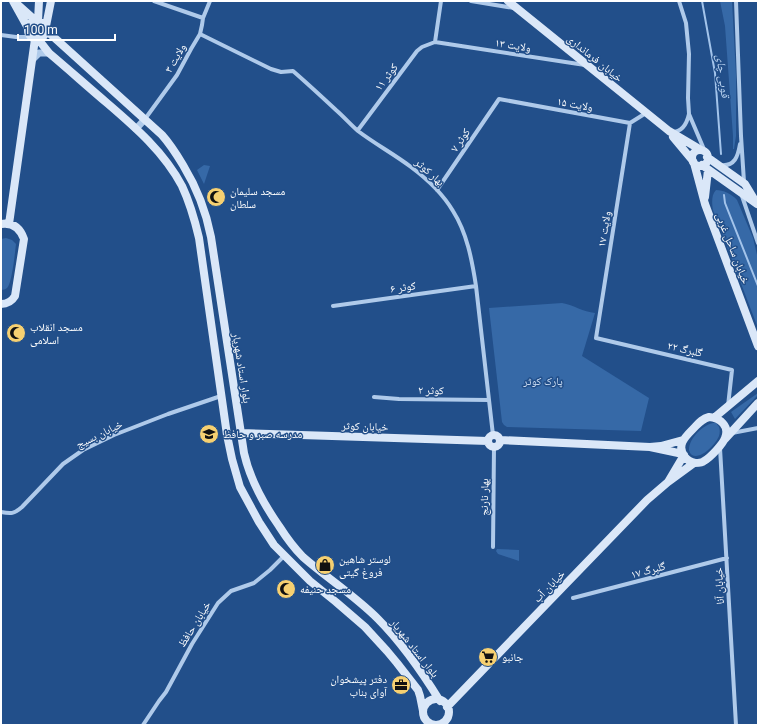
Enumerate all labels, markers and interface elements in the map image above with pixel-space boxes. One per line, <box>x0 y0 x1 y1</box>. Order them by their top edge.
scale bar <box>18 16 115 42</box>
text: 100 m <box>24 23 58 37</box>
street label: خیابان فرمانداری <box>564 32 625 85</box>
street label: ولایت ۱۳ <box>494 36 532 55</box>
street label: ولایت ۳ <box>162 41 189 75</box>
water label: قوبی چای <box>712 54 733 100</box>
street label: کوثر ۱۱ <box>372 61 401 93</box>
street label: ولایت ۱۵ <box>556 95 594 114</box>
street label: کوثر ۷ <box>448 126 473 155</box>
street label: بهار کوثر <box>412 155 447 189</box>
place label: مسجد سلیمان سلطان <box>230 185 285 211</box>
mosque icon: مسجد سلیمان سلطان <box>205 186 227 208</box>
street label: ولایت ۱۷ <box>595 210 614 248</box>
street label: خیابان ساحل غربی <box>713 211 752 286</box>
street label: کوثر ۶ <box>389 279 417 296</box>
place label: مسجد انقلاب اسلامی <box>30 321 83 347</box>
mosque icon: مسجد انقلاب اسلامی <box>5 322 27 344</box>
street label: بلوار استاد شهریار <box>229 331 253 404</box>
street label: گلبرگ ۲۲ <box>666 339 704 360</box>
park label: پارک کوثر <box>522 375 563 388</box>
street label: کوثر ۲ <box>418 384 444 397</box>
street label: خیابان بسیج <box>74 418 125 451</box>
street label: خیابان کوثر <box>340 419 389 434</box>
school or university icon: مدرسه صبر و حافظ <box>198 423 220 445</box>
place label: مدرسه صبر و حافظ <box>223 428 302 441</box>
street label: بهار نارنج <box>478 478 491 516</box>
place label: لوستر شاهین فروغ گیتی <box>339 553 391 579</box>
shop icon: لوستر شاهین فروغ گیتی <box>314 554 336 576</box>
street label: گلبرگ ۱۷ <box>629 560 667 581</box>
street label: خیابان آنا <box>712 567 727 605</box>
street label: خیابان آب <box>531 568 568 605</box>
mosque icon: مسجد حنیفه <box>275 578 297 600</box>
place label: مسجد حنیفه <box>300 583 351 596</box>
street label: خیابان حافظ <box>175 599 214 650</box>
street label: بلوار استاد شهریار <box>387 616 442 680</box>
supermarket icon: جانبو <box>477 646 499 668</box>
place label: جانبو <box>502 651 523 664</box>
place label: دفتر پیشخوان آوای بناب <box>330 673 387 699</box>
office icon: دفتر پیشخوان آوای بناب <box>390 674 412 696</box>

